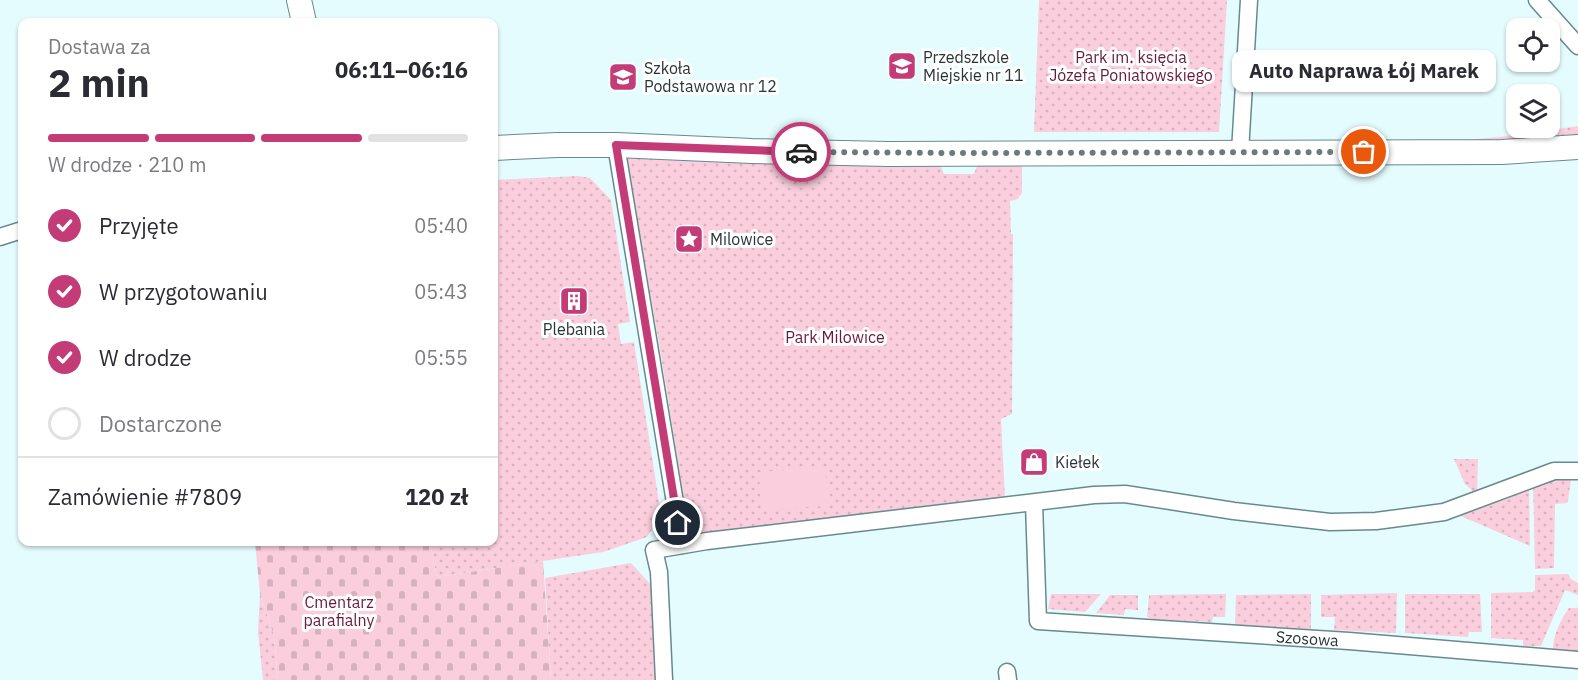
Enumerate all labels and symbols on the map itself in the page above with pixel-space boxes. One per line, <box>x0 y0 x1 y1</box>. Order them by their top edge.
place label: Przedszkole Miejskie nr 11 <box>923 47 1024 85</box>
park label: Park im. księcia Józefa Poniatowskiego <box>1049 47 1213 85</box>
school or university icon: Przedszkole Miejskie nr 11 <box>886 50 918 82</box>
callout: Auto Naprawa Łój Marek <box>1232 50 1496 92</box>
place label: Szkoła Podstawowa nr 12 <box>644 58 777 96</box>
school or university icon: Szkoła Podstawowa nr 12 <box>607 61 639 93</box>
courier <box>771 122 831 182</box>
pin <box>1338 126 1389 177</box>
place icon: Milowice <box>673 223 705 255</box>
place label: Milowice <box>710 229 773 249</box>
building icon: Plebania <box>558 285 590 317</box>
place label: Plebania <box>543 319 606 339</box>
park label: Park Milowice <box>785 327 885 347</box>
shop icon: Kiełek <box>1018 446 1050 478</box>
place label: Kiełek <box>1055 452 1100 472</box>
pin <box>652 497 703 548</box>
park label: Cmentarz parafialny <box>303 592 375 630</box>
street label: Szosowa <box>1275 626 1340 650</box>

